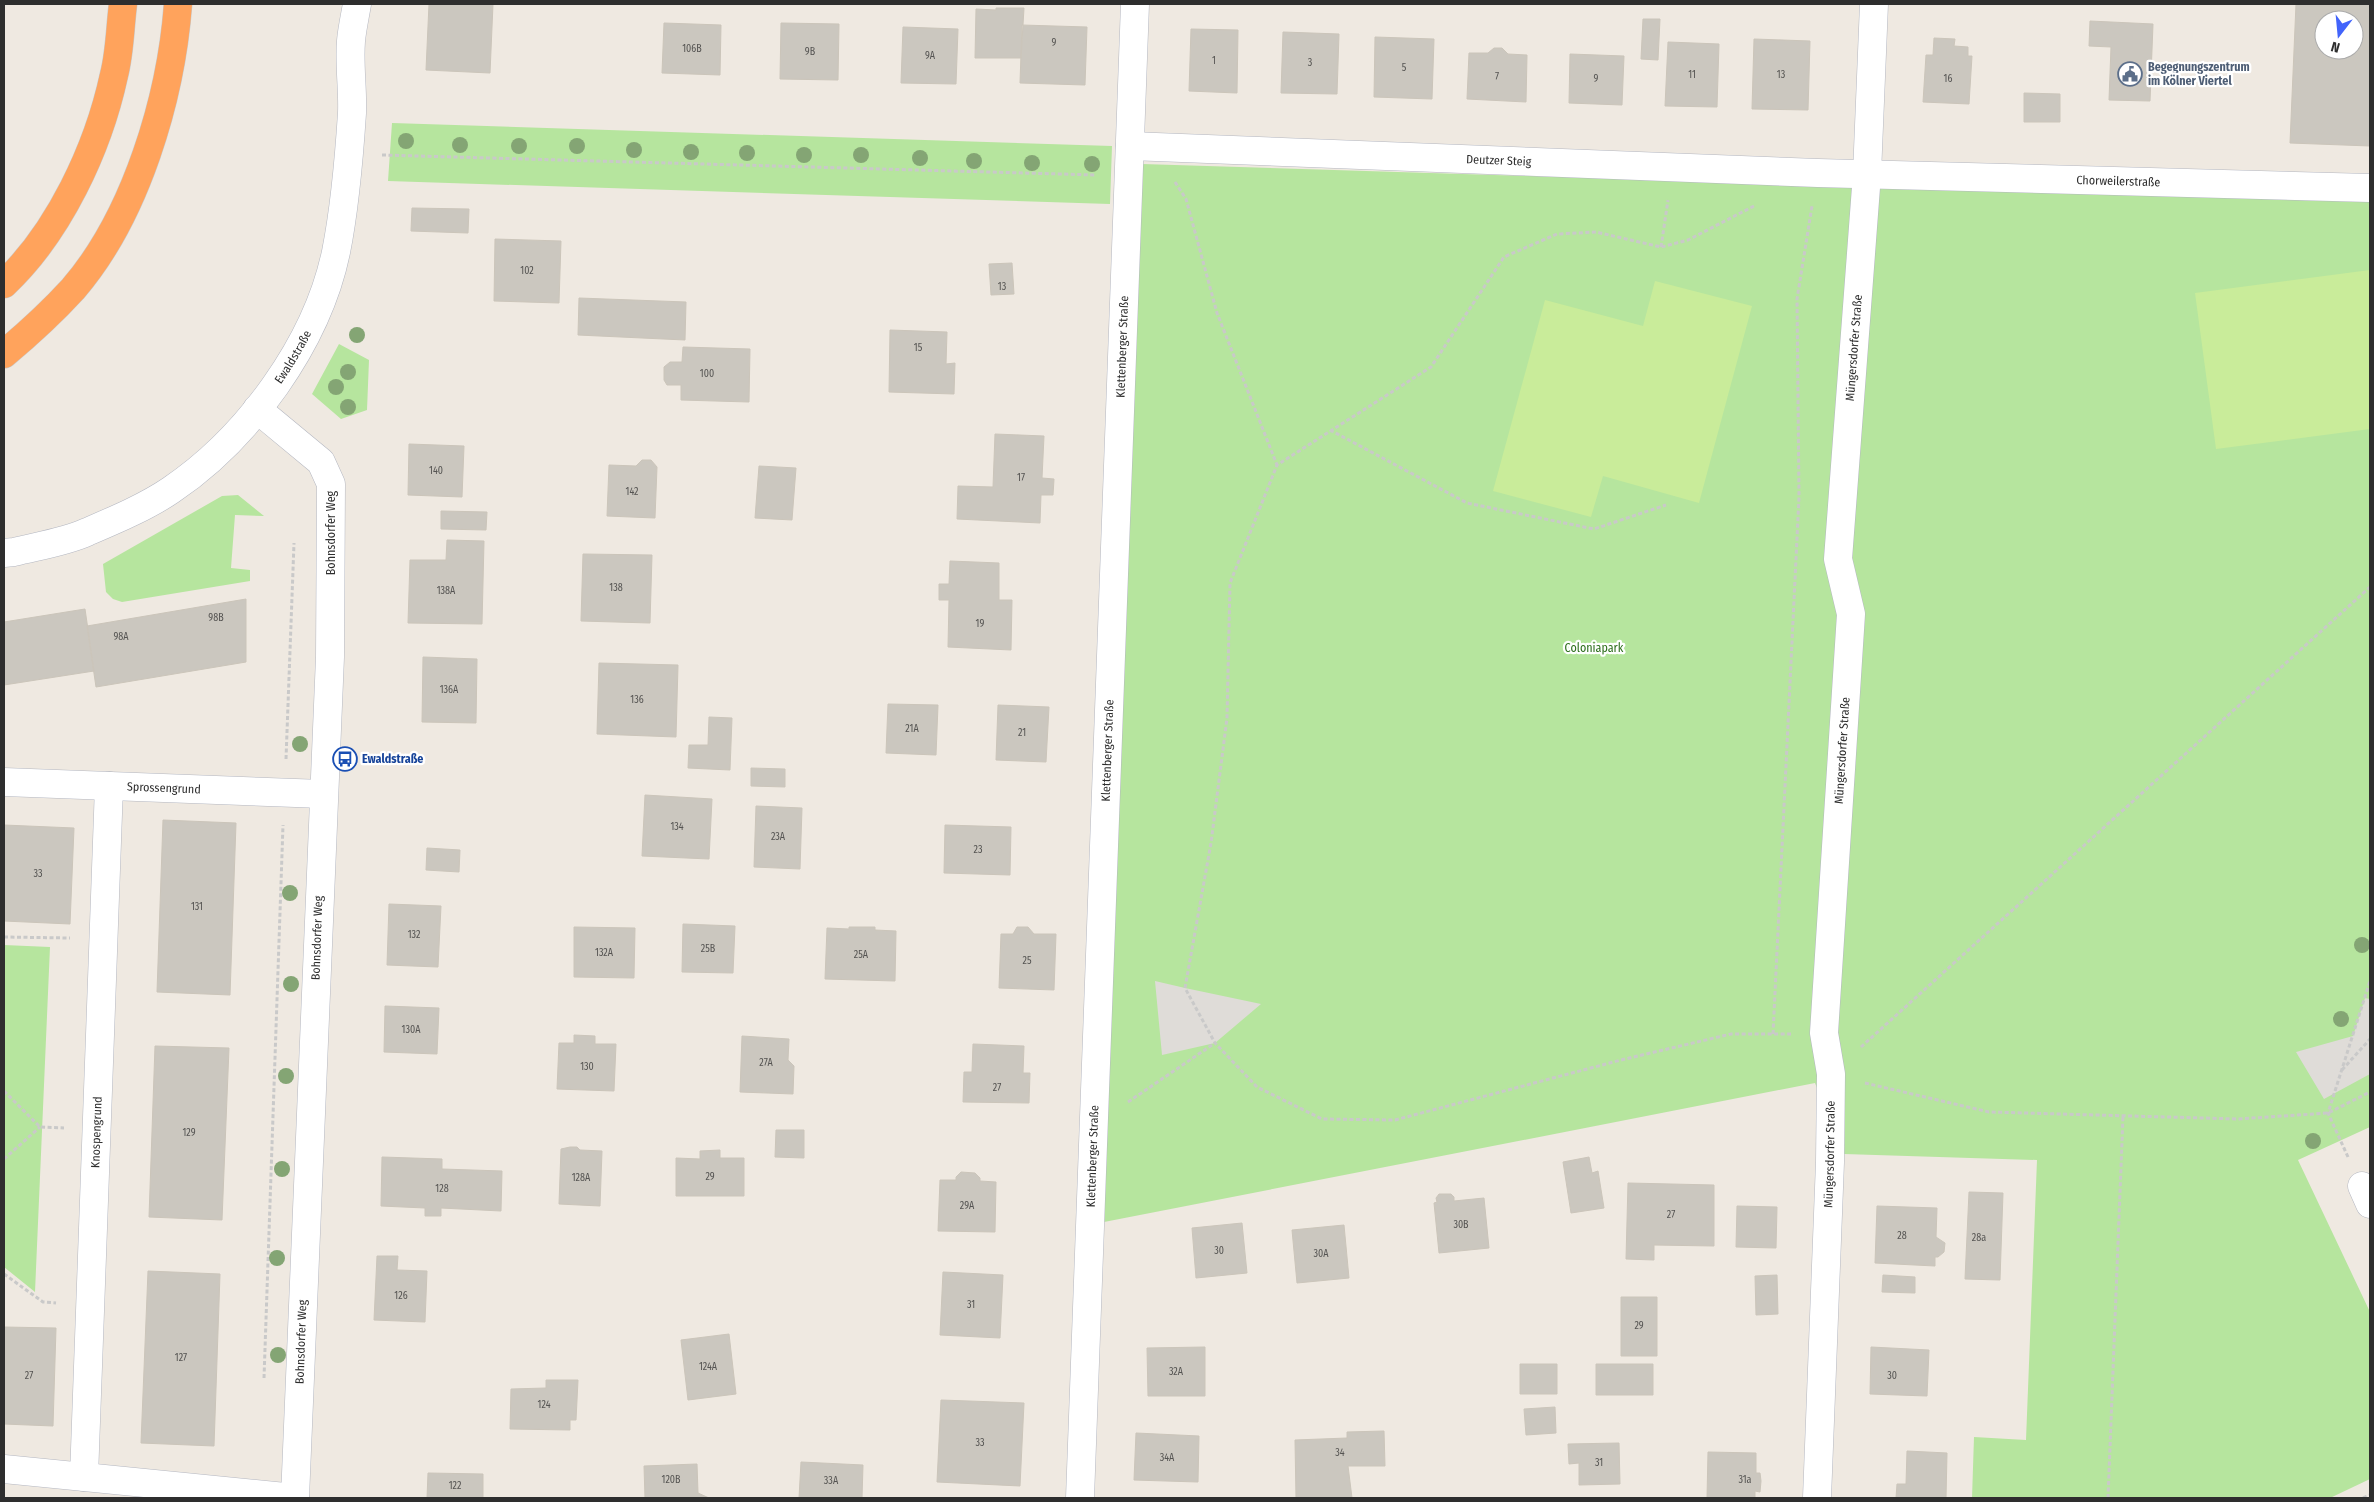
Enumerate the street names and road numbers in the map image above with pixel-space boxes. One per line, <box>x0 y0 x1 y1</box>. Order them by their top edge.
street label: Deutzer Steig <box>1466 152 1532 169</box>
street label: Chorweilerstraße <box>2076 173 2161 189</box>
street label: Müngersdorfer Straße <box>1843 294 1865 402</box>
street label: Klettenberger Straße <box>1114 295 1131 398</box>
street label: Ewaldstraße <box>272 328 314 386</box>
street label: Bohnsdorfer Weg <box>324 490 338 575</box>
street label: Müngersdorfer Straße <box>1832 696 1853 804</box>
street label: Klettenberger Straße <box>1099 699 1116 802</box>
street label: Sprossengrund <box>127 780 201 796</box>
street label: Bohnsdorfer Weg <box>309 895 325 980</box>
street label: Knospengrund <box>88 1096 105 1168</box>
street label: Müngersdorfer Straße <box>1821 1101 1838 1208</box>
street label: Klettenberger Straße <box>1084 1105 1101 1208</box>
street label: Bohnsdorfer Weg <box>293 1299 309 1384</box>

